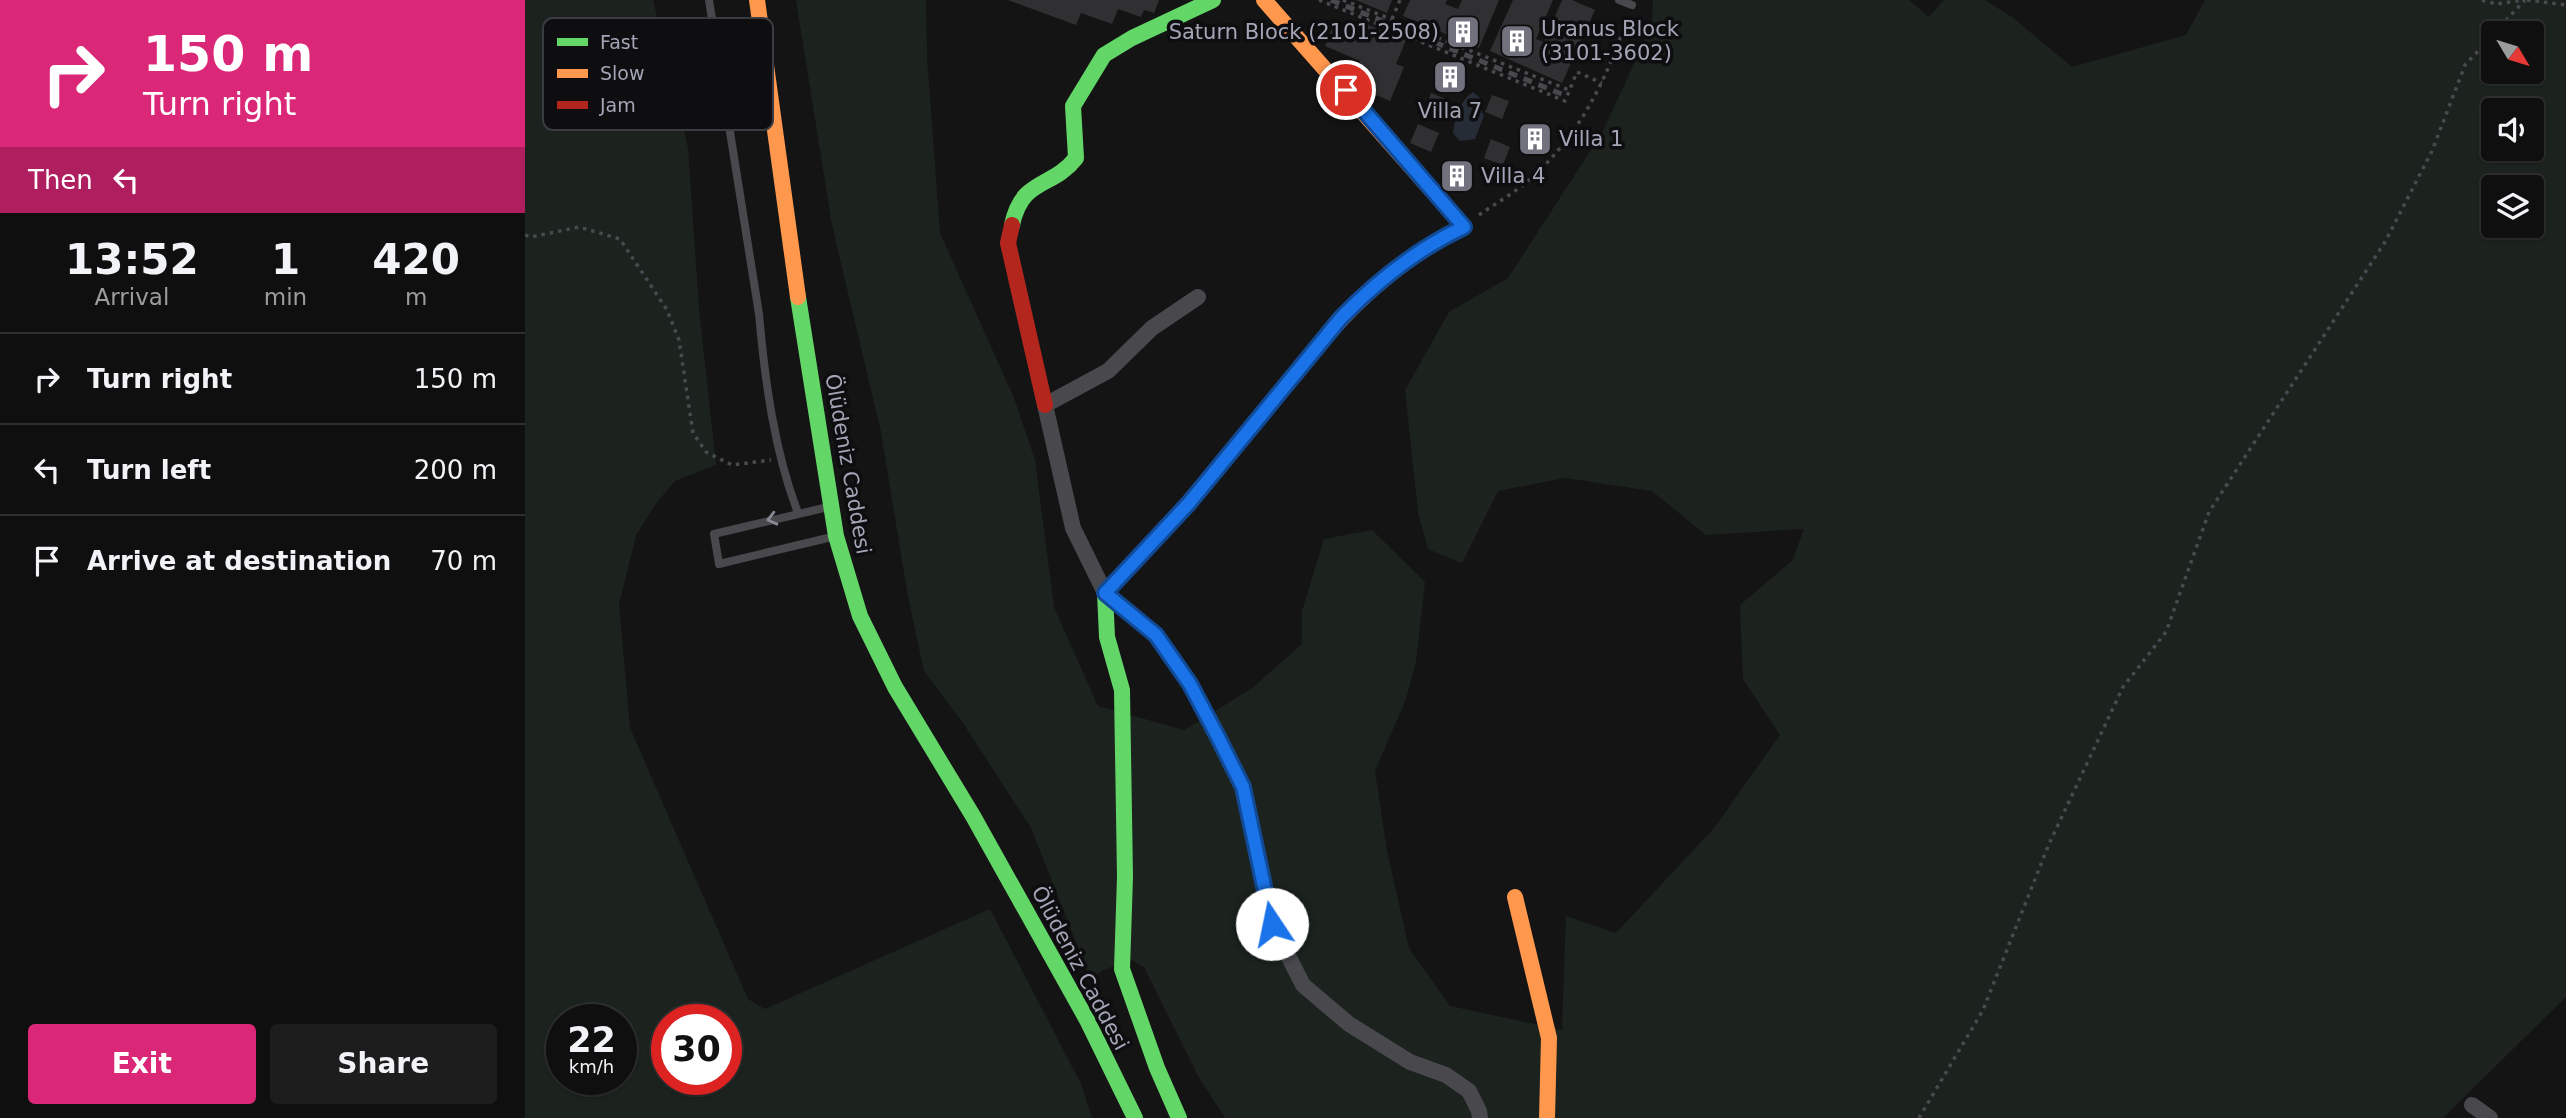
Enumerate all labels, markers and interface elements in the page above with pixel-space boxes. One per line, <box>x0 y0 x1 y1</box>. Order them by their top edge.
building icon: Saturn Block (2101-2508) <box>1444 13 1482 51</box>
place label: Uranus Block (3101-3602) <box>1541 17 1680 65</box>
legend <box>543 18 773 130</box>
place label: Saturn Block (2101-2508) <box>1169 20 1439 44</box>
north arrow <box>2481 21 2545 84</box>
map controls <box>2481 21 2544 238</box>
building icon: Uranus Block (3101-3602) <box>1498 22 1536 60</box>
text: 150 m <box>143 26 313 83</box>
icon: right <box>28 28 119 119</box>
text: Fast <box>600 31 638 53</box>
building icon: Villa 7 <box>1431 58 1469 96</box>
pin <box>1316 60 1376 120</box>
text: Slow <box>600 62 645 84</box>
icon: arrive <box>1327 71 1365 109</box>
text: Turn right <box>143 85 296 123</box>
text: Jam <box>599 94 636 116</box>
button: sound <box>2481 98 2544 161</box>
place label: Villa 7 <box>1418 99 1482 123</box>
building icon: Villa 1 <box>1516 120 1554 158</box>
place label: Villa 1 <box>1559 127 1623 151</box>
building icon: Villa 4 <box>1438 157 1476 195</box>
icon: left <box>107 161 145 199</box>
place label: Villa 4 <box>1481 164 1545 188</box>
text: Then <box>28 165 93 195</box>
button: layers <box>2481 175 2544 238</box>
text: 13:52 <box>65 235 199 284</box>
text: 1 <box>271 235 300 284</box>
text: 420 <box>372 235 460 284</box>
text: Arrival <box>95 284 169 310</box>
text: min <box>264 284 307 310</box>
text: m <box>405 284 427 310</box>
icon: right <box>28 360 66 398</box>
text: Turn right <box>87 364 232 394</box>
text: 150 m <box>414 364 497 394</box>
street label: Ölüdeniz Caddesi <box>820 372 877 556</box>
icon: left <box>28 451 66 489</box>
text: Turn left <box>87 455 211 485</box>
text: 200 m <box>414 455 497 485</box>
one-way arrow <box>767 511 779 525</box>
icon: arrive <box>28 542 66 580</box>
text: Arrive at destination <box>87 546 391 576</box>
text: 70 m <box>430 546 497 576</box>
street label: Ölüdeniz Caddesi <box>1027 881 1134 1054</box>
position arrow <box>1235 887 1309 961</box>
speed limit sign: 30 <box>651 1004 742 1095</box>
text: 22 <box>567 1020 616 1060</box>
button: Exit <box>28 1024 256 1104</box>
button: Share <box>270 1024 497 1104</box>
text: km/h <box>569 1056 614 1077</box>

